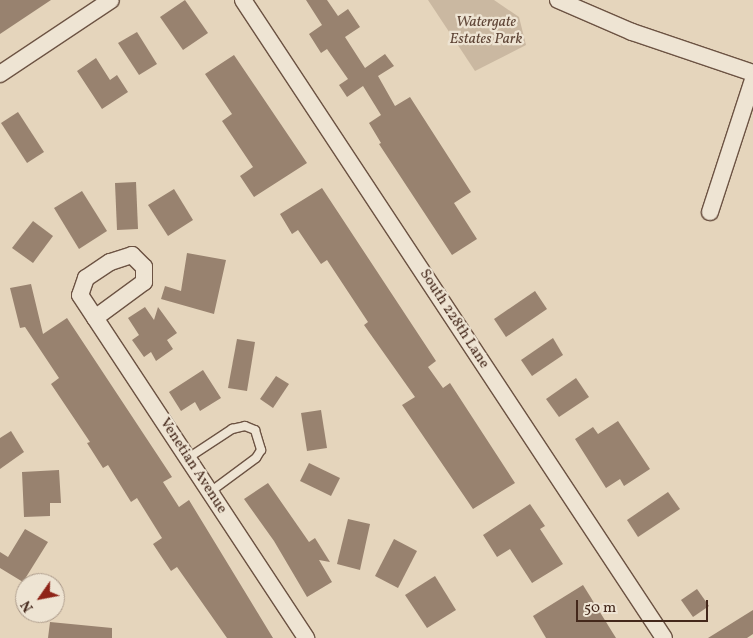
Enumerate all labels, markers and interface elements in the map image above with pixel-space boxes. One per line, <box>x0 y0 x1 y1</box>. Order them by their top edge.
park label: Watergate Estates Park <box>450 13 522 48</box>
street label: South 228th Lane <box>415 266 493 372</box>
street label: Venetian Avenue <box>155 415 231 517</box>
north arrow <box>15 573 65 623</box>
scale bar <box>578 590 710 622</box>
text: N <box>17 596 39 615</box>
text: 50 m <box>584 598 616 619</box>

